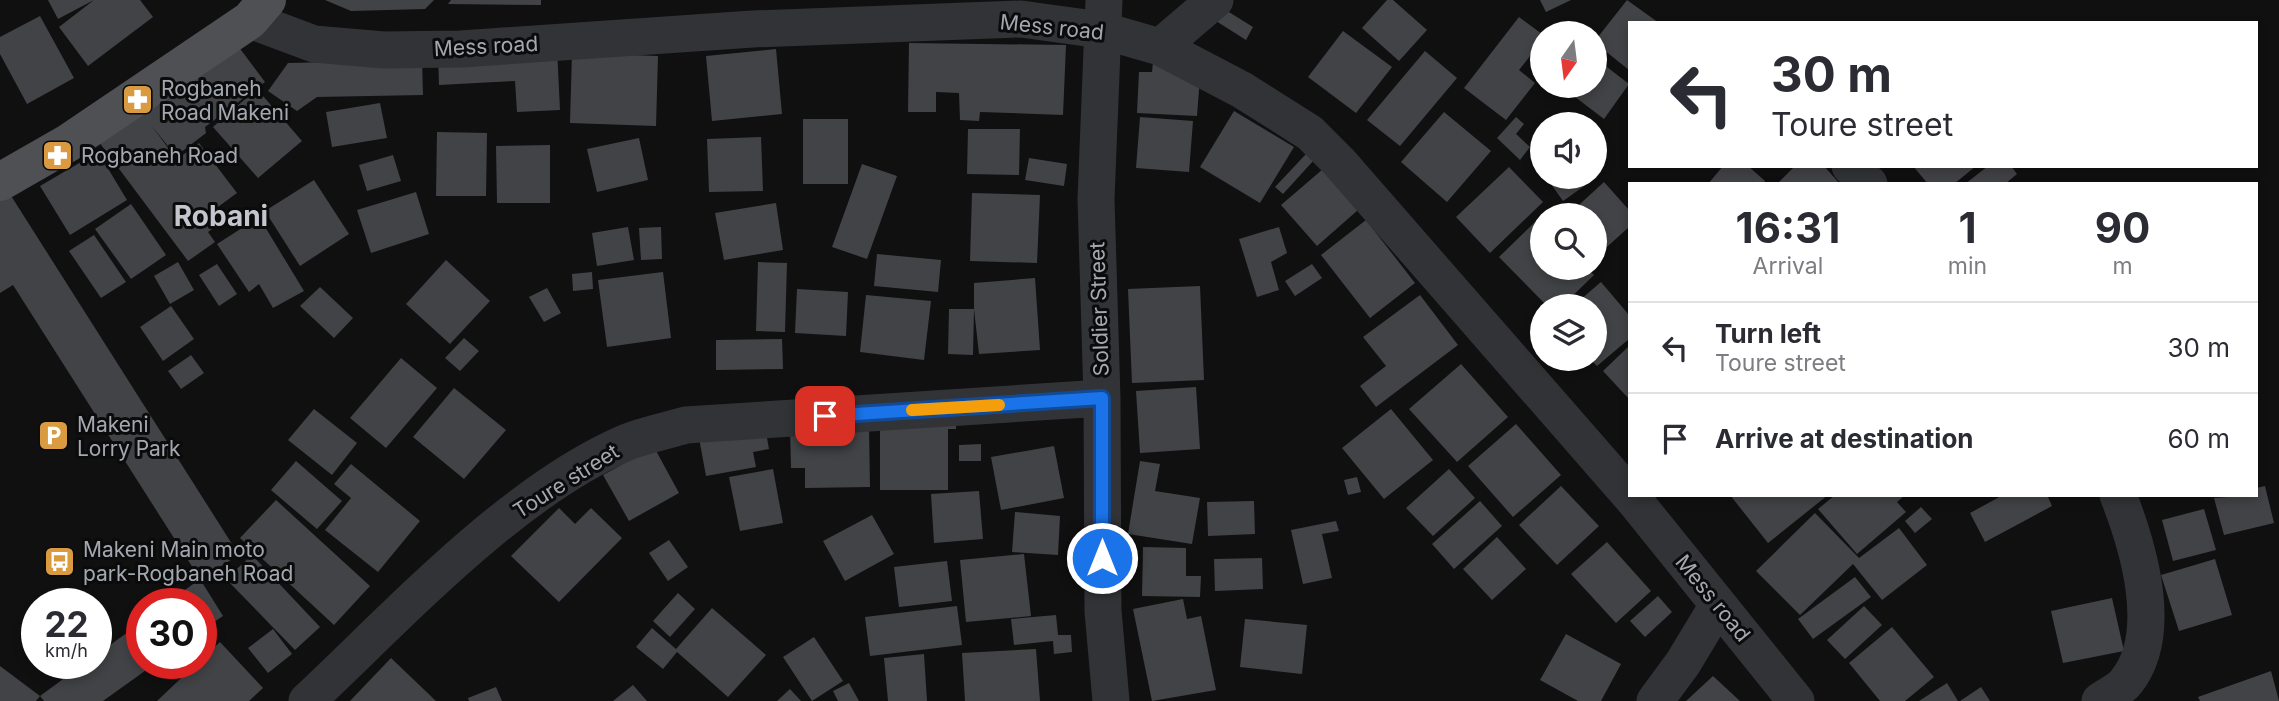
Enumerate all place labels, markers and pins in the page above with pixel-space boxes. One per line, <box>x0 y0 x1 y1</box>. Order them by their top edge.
place label: Rogbaneh Road Makeni <box>161 76 289 125</box>
pharmacy icon: Rogbaneh Road Makeni <box>121 83 155 117</box>
pharmacy icon: Rogbaneh Road <box>41 138 75 172</box>
place label: Rogbaneh Road <box>81 143 238 168</box>
pin <box>795 386 855 446</box>
place label: Makeni Lorry Park <box>77 412 181 461</box>
parking icon: Makeni Lorry Park <box>37 419 71 453</box>
place label: Makeni Main moto park-Rogbaneh Road <box>83 537 293 586</box>
bus stop icon: Makeni Main moto park-Rogbaneh Road <box>43 544 77 578</box>

